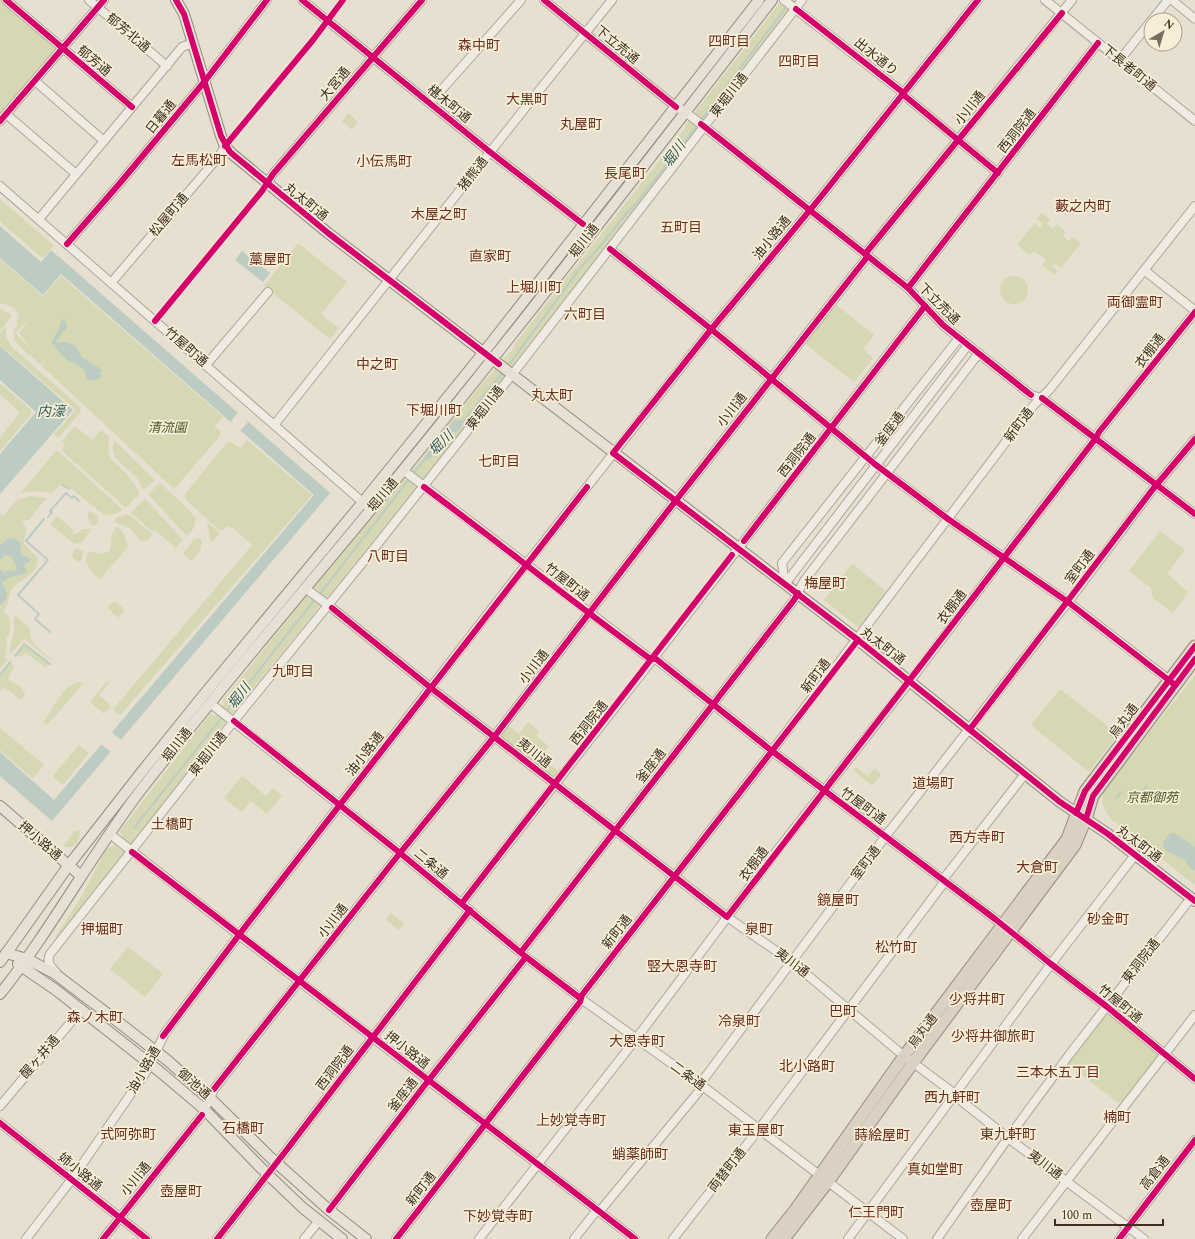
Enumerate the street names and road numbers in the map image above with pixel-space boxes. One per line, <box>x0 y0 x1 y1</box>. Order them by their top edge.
street label: 郁芳北通 <box>102 9 154 57</box>
street label: 下立売通 <box>590 21 644 69</box>
street label: 出水通り <box>849 33 903 81</box>
street label: 下長者町通 <box>1097 40 1161 96</box>
street label: 郁芳通 <box>73 41 115 81</box>
street label: 大宮通 <box>315 63 355 105</box>
street label: 東堀川通 <box>705 68 753 122</box>
street label: 椹木町通 <box>422 80 476 128</box>
street label: 小川通 <box>950 87 990 129</box>
street label: 日暮通 <box>141 96 181 138</box>
street label: 西洞院通 <box>993 104 1041 158</box>
street label: 猪熊通 <box>453 152 493 196</box>
street label: 丸太町通 <box>279 178 333 226</box>
street label: 松屋町通 <box>145 189 193 241</box>
street label: 油小路通 <box>748 211 796 265</box>
street label: 堀川通 <box>564 219 604 263</box>
street label: 下立売通 <box>914 279 964 329</box>
street label: 竹屋町通 <box>160 322 212 372</box>
street label: 衣棚通 <box>1130 329 1170 373</box>
street label: 東堀川通 <box>461 381 509 435</box>
street label: 小川通 <box>712 388 752 432</box>
street label: 新町通 <box>999 403 1039 447</box>
street label: 釜座通 <box>870 407 910 451</box>
street label: 西洞院通 <box>773 428 821 482</box>
street label: 堀川通 <box>363 474 403 516</box>
street label: 室町通 <box>1060 545 1100 589</box>
street label: 竹屋町通 <box>540 558 594 606</box>
street label: 衣棚通 <box>932 585 972 629</box>
street label: 丸太町通 <box>856 622 910 670</box>
street label: 小川通 <box>514 645 554 689</box>
street label: 新町通 <box>796 654 836 698</box>
street label: 西洞院通 <box>565 696 613 750</box>
street label: 烏丸通 <box>1104 699 1144 743</box>
street label: 堀川通 <box>157 723 197 767</box>
street label: 東堀川通 <box>184 727 232 781</box>
street label: 油小路通 <box>341 727 389 781</box>
street label: 夷川通 <box>512 733 556 773</box>
street label: 釜座通 <box>631 744 671 788</box>
street label: 竹屋町通 <box>836 783 890 829</box>
street label: 押小路通 <box>14 816 66 866</box>
street label: 丸太町通 <box>1112 820 1166 868</box>
street label: 室町通 <box>846 841 886 885</box>
street label: 衣棚通 <box>734 842 774 886</box>
street label: 二条通 <box>410 844 452 884</box>
street label: 小川通 <box>313 899 353 943</box>
street label: 新町通 <box>597 910 637 954</box>
street label: 東洞院通 <box>1117 934 1165 988</box>
street label: 夷川通 <box>770 943 814 983</box>
street label: 竹屋町通 <box>1093 980 1147 1028</box>
street label: 烏丸通 <box>903 1009 943 1053</box>
street label: 押小路通 <box>380 1026 434 1074</box>
street label: 醒ヶ井通 <box>15 1031 65 1083</box>
street label: 西洞院通 <box>311 1041 359 1095</box>
street label: 油小路通 <box>122 1042 166 1098</box>
street label: 二条通 <box>666 1056 710 1096</box>
street label: 御池通 <box>173 1064 215 1104</box>
street label: 釜座通 <box>383 1073 423 1117</box>
street label: 両替町通 <box>703 1143 751 1197</box>
street label: 夷川通 <box>1023 1145 1067 1185</box>
street label: 姉小路通 <box>53 1148 107 1196</box>
street label: 高倉通 <box>1135 1151 1175 1195</box>
street label: 小川通 <box>116 1158 156 1200</box>
street label: 新町通 <box>401 1167 441 1211</box>

